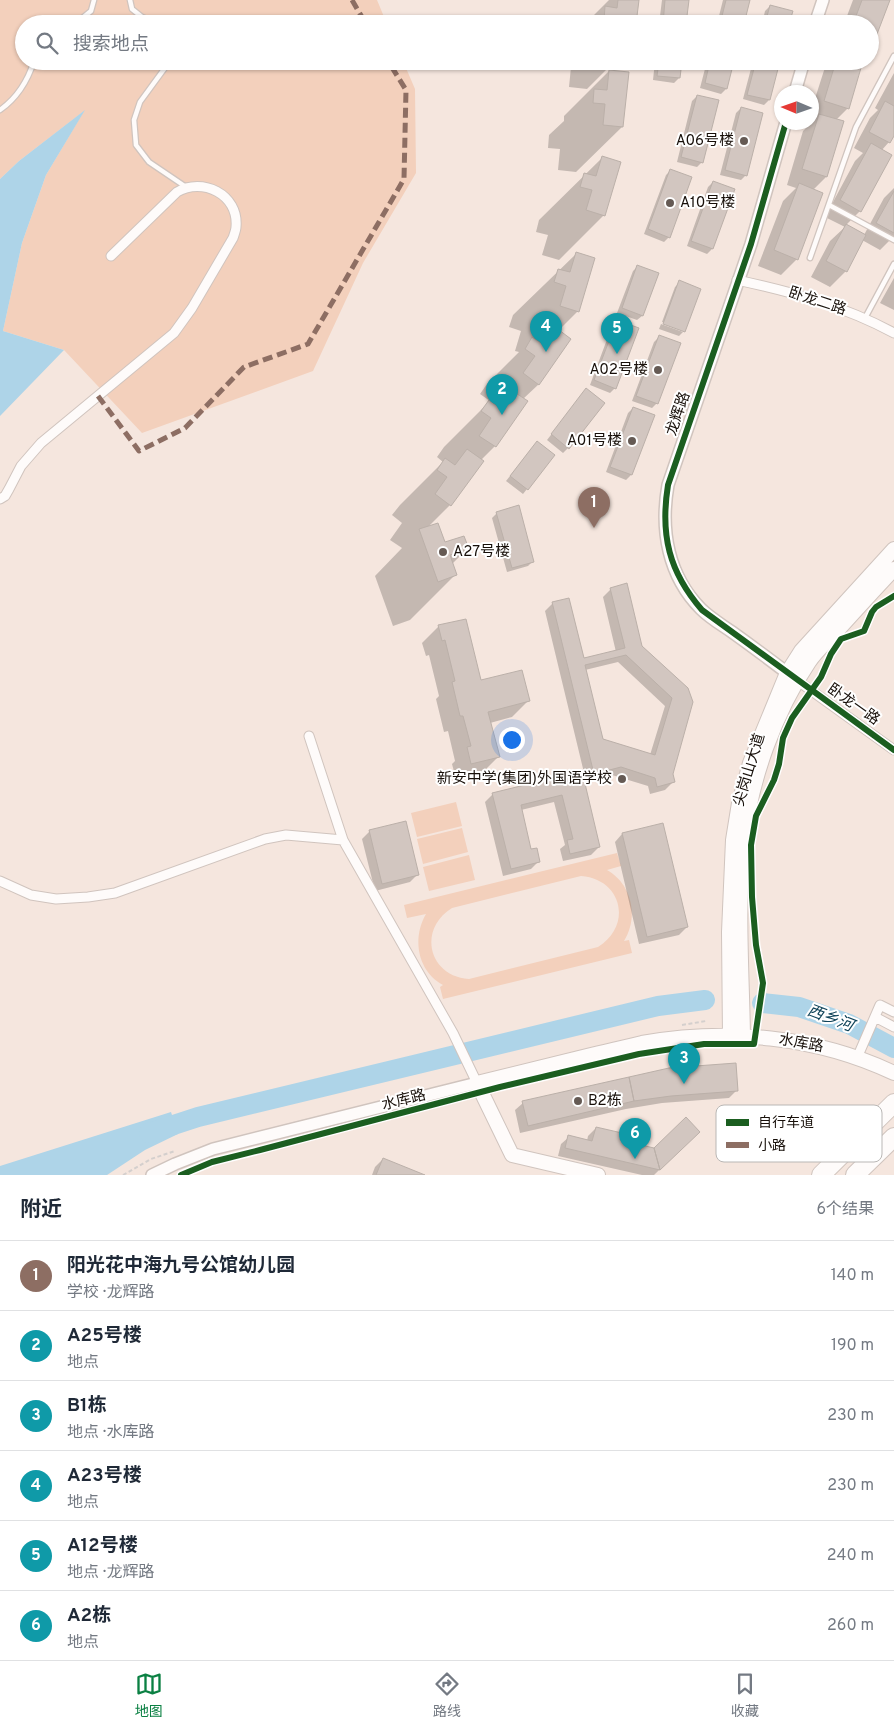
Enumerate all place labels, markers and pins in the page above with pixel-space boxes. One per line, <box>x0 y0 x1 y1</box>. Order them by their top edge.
place label: A06号楼 <box>676 132 734 151</box>
marker: A06号楼 <box>738 135 750 147</box>
place label: A10号楼 <box>680 194 735 213</box>
marker: A10号楼 <box>664 197 676 209</box>
pin: 4 <box>530 311 562 352</box>
pin: 5 <box>601 313 633 354</box>
place label: A02号楼 <box>589 361 648 380</box>
marker: A02号楼 <box>652 364 664 376</box>
pin: 2 <box>486 374 518 415</box>
place label: A01号楼 <box>567 432 622 451</box>
marker: A01号楼 <box>626 435 638 447</box>
pin: 1 <box>578 487 610 528</box>
place label: A27号楼 <box>453 543 510 562</box>
marker: A27号楼 <box>437 546 449 558</box>
place label: 新安中学(集团)外国语学校 <box>437 769 612 789</box>
marker: 新安中学(集团)外国语学校 <box>616 773 628 785</box>
pin: 3 <box>668 1043 700 1084</box>
place label: B2栋 <box>588 1091 622 1111</box>
marker: B2栋 <box>572 1095 584 1107</box>
pin: 6 <box>619 1118 651 1159</box>

